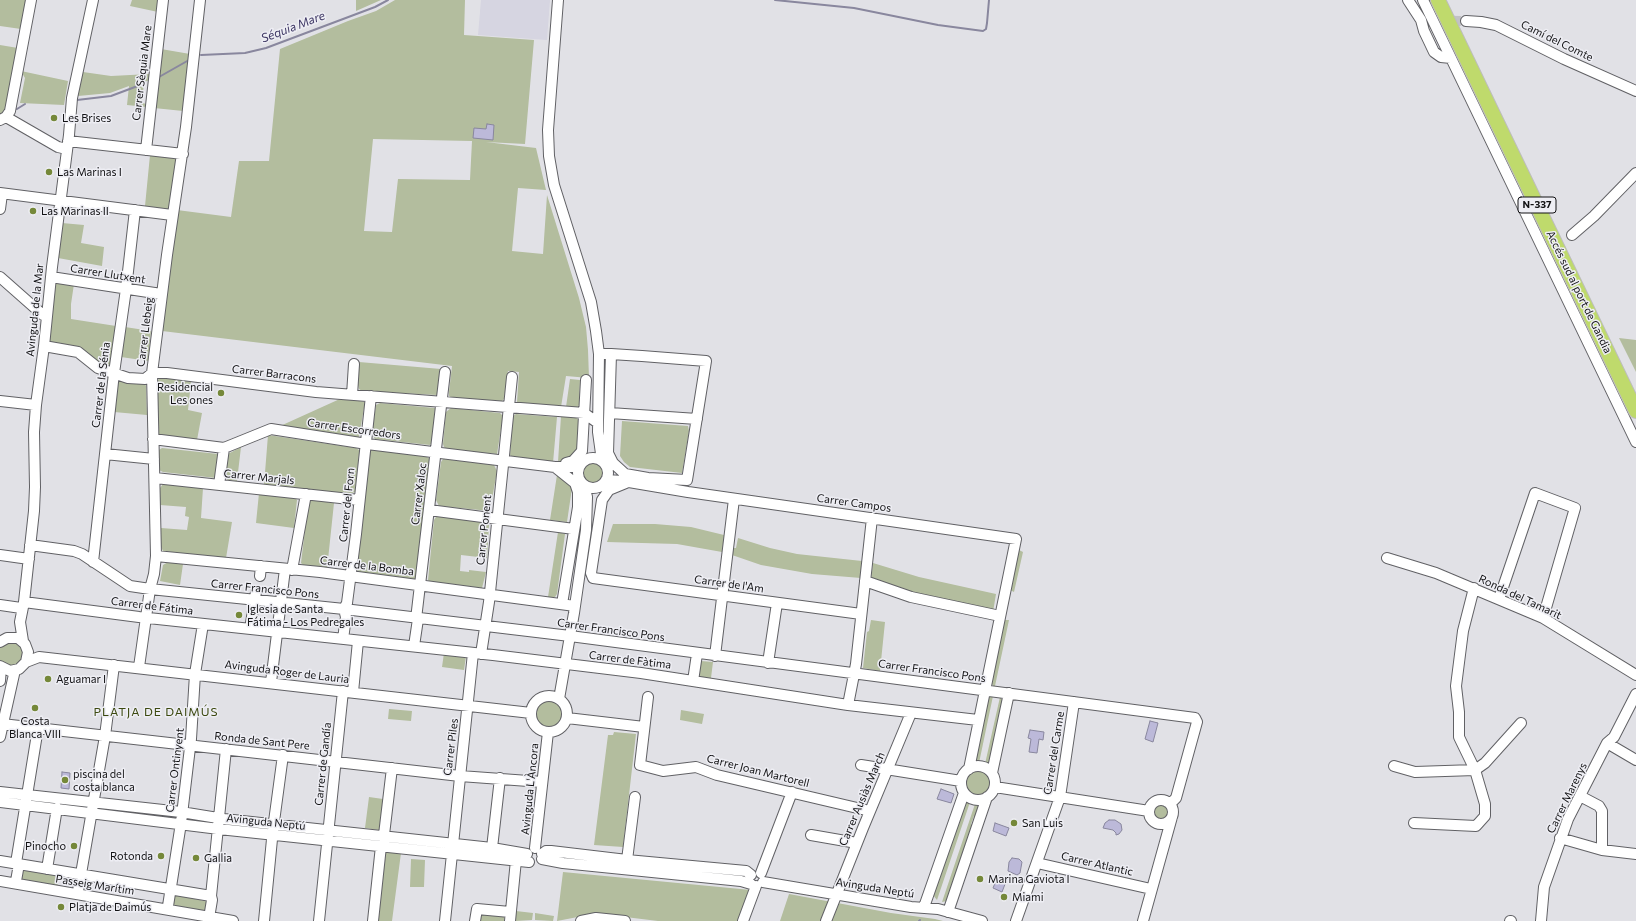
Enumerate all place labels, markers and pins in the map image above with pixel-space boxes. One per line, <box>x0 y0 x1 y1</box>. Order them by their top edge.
place label: Les Brises <box>62 111 111 125</box>
marker: Les Brises <box>49 113 59 123</box>
place label: Las Marinas I <box>57 165 122 179</box>
marker: Las Marinas I <box>44 167 54 177</box>
place label: Las Marinas II <box>41 204 109 218</box>
marker: Las Marinas II <box>28 206 38 216</box>
place label: Residencial Les ones <box>157 380 213 406</box>
marker: Residencial Les ones <box>216 388 226 398</box>
place label: Iglesia de Santa Fátima - Los Pedregales <box>247 602 364 628</box>
marker: Iglesia de Santa Fátima - Los Pedregales <box>234 610 244 620</box>
place label: Aguamar I <box>56 672 106 686</box>
marker: Aguamar I <box>43 674 53 684</box>
marker: Costa Blanca VIII <box>30 703 40 713</box>
place label: Costa Blanca VIII <box>9 714 61 740</box>
place label: piscina del costa blanca <box>73 767 135 793</box>
marker: piscina del costa blanca <box>60 775 70 785</box>
place label: San Luis <box>1022 816 1063 830</box>
marker: San Luis <box>1009 818 1019 828</box>
place label: Pinocho <box>25 839 66 853</box>
marker: Pinocho <box>69 841 79 851</box>
place label: Rotonda <box>110 849 153 863</box>
marker: Rotonda <box>156 851 166 861</box>
place label: Gallia <box>204 851 232 865</box>
marker: Gallia <box>191 853 201 863</box>
place label: Marina Gaviota I <box>988 872 1070 886</box>
marker: Marina Gaviota I <box>975 874 985 884</box>
place label: Miami <box>1012 890 1044 904</box>
marker: Miami <box>999 892 1009 902</box>
place label: Platja de Daimús <box>69 900 151 914</box>
marker: Platja de Daimús <box>56 902 66 912</box>

